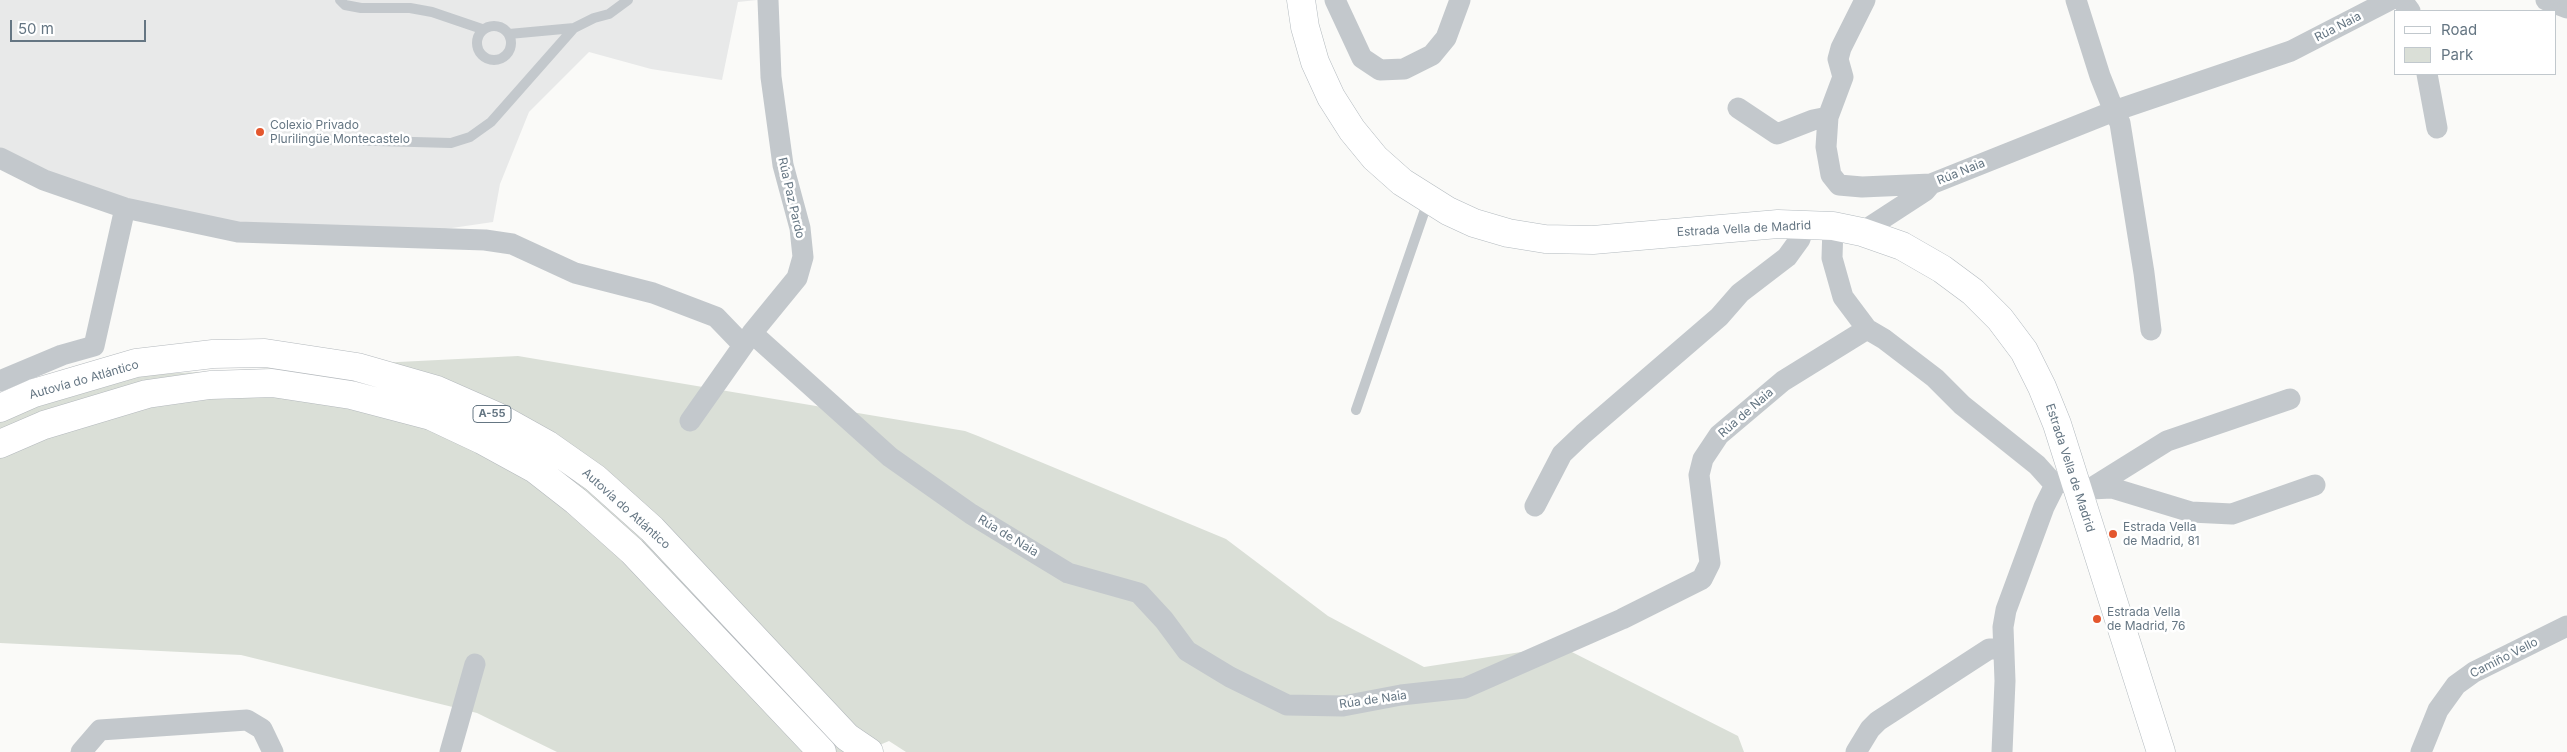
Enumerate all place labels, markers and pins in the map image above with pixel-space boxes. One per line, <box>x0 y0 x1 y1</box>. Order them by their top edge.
place label: Colexio Privado Plurilingüe Montecastelo <box>270 118 410 146</box>
marker: Colexio Privado Plurilingüe Montecastelo <box>254 126 266 138</box>
place label: Estrada Vella de Madrid, 81 <box>2123 520 2200 548</box>
marker: Estrada Vella de Madrid, 81 <box>2107 528 2119 540</box>
place label: Estrada Vella de Madrid, 76 <box>2107 605 2185 633</box>
marker: Estrada Vella de Madrid, 76 <box>2091 613 2103 625</box>

